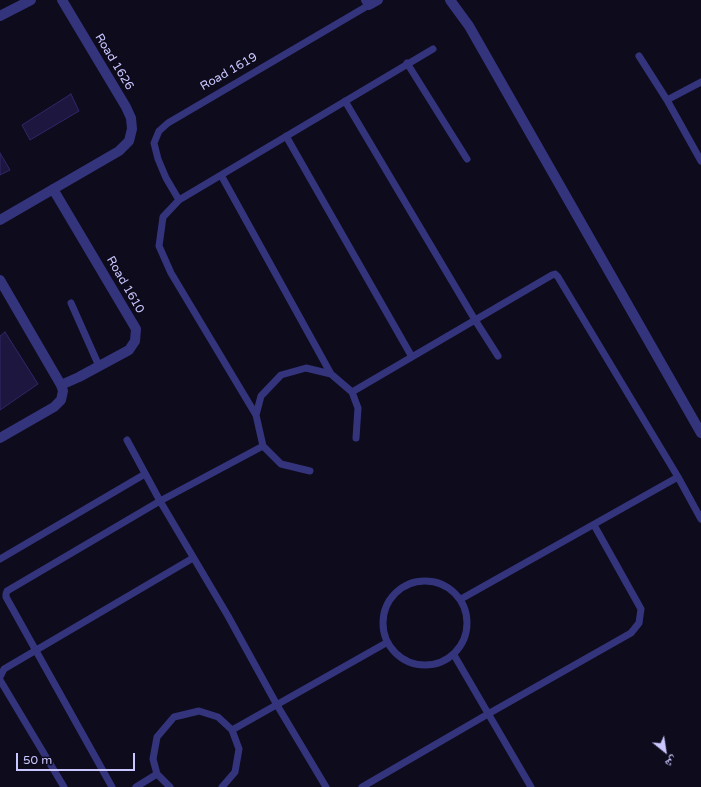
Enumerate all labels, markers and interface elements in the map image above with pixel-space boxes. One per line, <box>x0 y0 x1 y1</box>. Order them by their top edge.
street label: Road 1626 <box>91 31 137 93</box>
street label: Road 1619 <box>198 50 260 94</box>
street label: Road 1610 <box>103 254 147 316</box>
north arrow <box>645 731 685 771</box>
scale bar <box>18 745 137 771</box>
text: 50 m <box>23 753 52 767</box>
text: ش <box>663 753 680 770</box>

